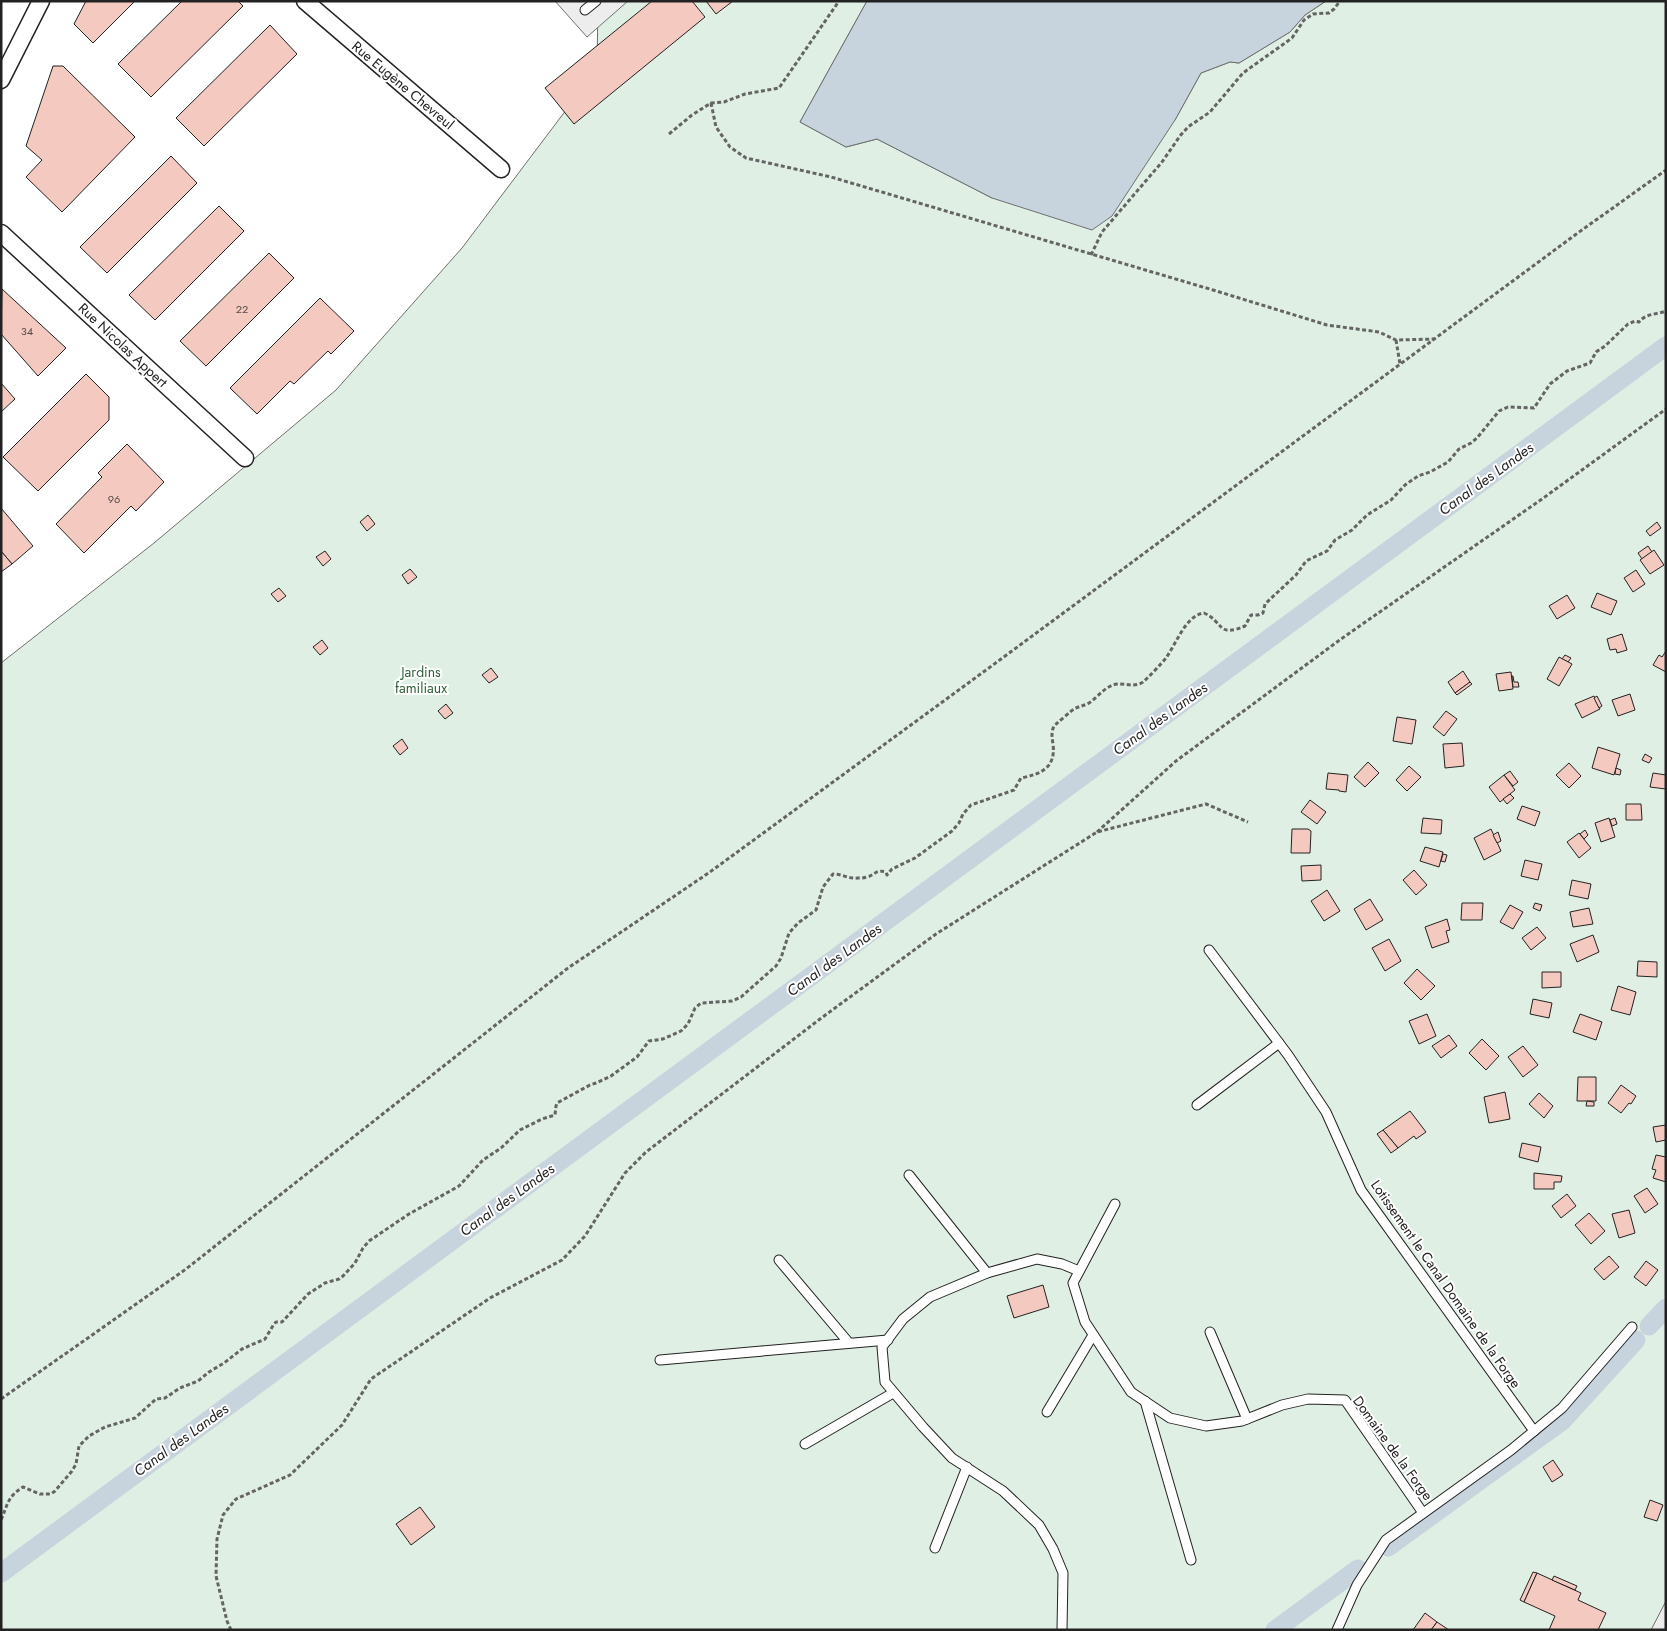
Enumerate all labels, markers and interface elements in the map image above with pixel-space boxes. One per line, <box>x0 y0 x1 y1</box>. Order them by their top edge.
street label: Rue Eugène Chevreul <box>348 36 458 134</box>
street label: Rue Nicolas Appert <box>74 298 173 392</box>
house number: 22 <box>236 301 248 317</box>
house number: 34 <box>21 323 34 339</box>
water label: Canal des Landes <box>1434 437 1538 521</box>
house number: 96 <box>108 491 120 507</box>
park label: Jardins familiaux <box>395 662 447 698</box>
water label: Canal des Landes <box>1108 677 1212 761</box>
water label: Canal des Landes <box>782 918 886 1002</box>
water label: Canal des Landes <box>455 1158 559 1242</box>
street label: Lotissement le Canal Domaine de la Forge <box>1366 1176 1526 1392</box>
street label: Domaine de la Forge <box>1348 1392 1438 1504</box>
water label: Canal des Landes <box>129 1398 233 1482</box>

